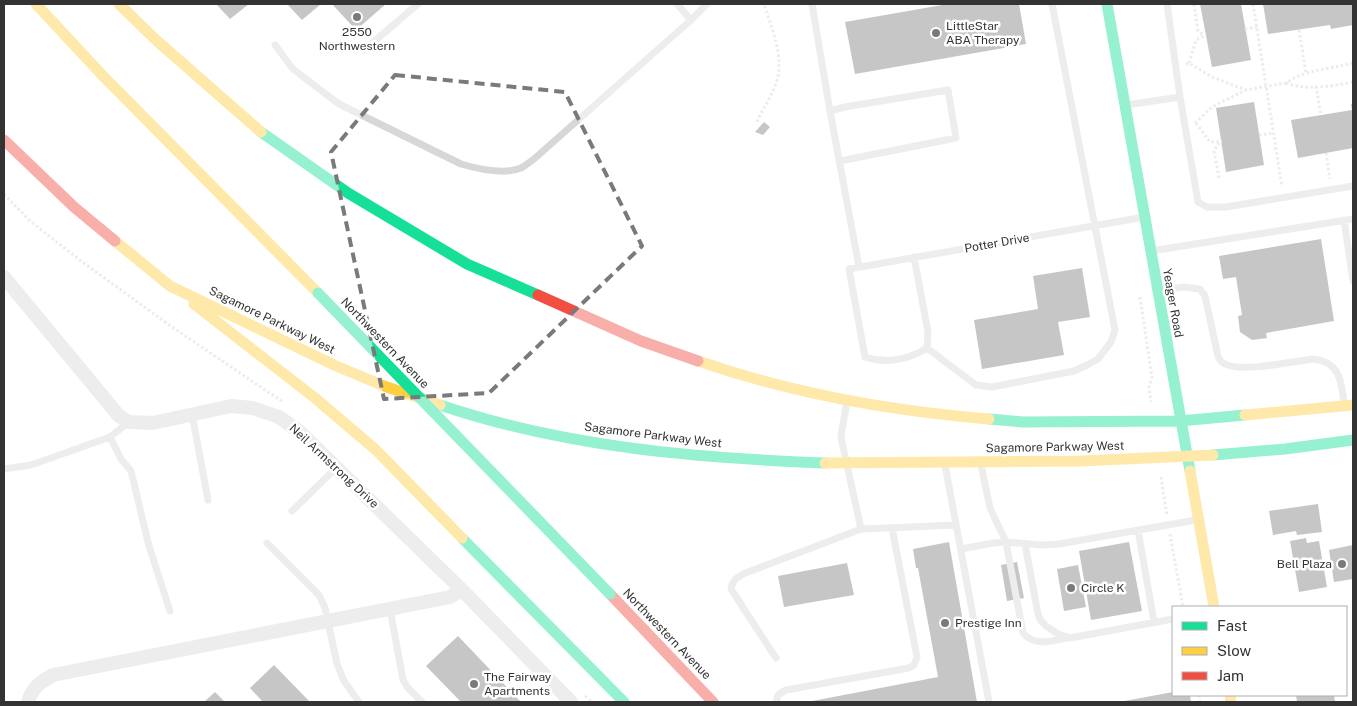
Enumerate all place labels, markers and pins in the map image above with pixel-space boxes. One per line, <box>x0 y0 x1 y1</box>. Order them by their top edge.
marker: 2550 Northwestern <box>351 11 363 23</box>
place label: LittleStar ABA Therapy <box>946 19 1020 47</box>
place label: 2550 Northwestern <box>319 25 395 53</box>
marker: LittleStar ABA Therapy <box>930 27 942 39</box>
place label: Bell Plaza <box>1277 557 1332 571</box>
marker: Bell Plaza <box>1336 558 1348 570</box>
place label: Circle K <box>1081 581 1125 595</box>
marker: Circle K <box>1065 582 1077 594</box>
place label: Prestige Inn <box>955 616 1022 630</box>
marker: Prestige Inn <box>939 617 951 629</box>
place label: The Fairway Apartments <box>484 670 552 698</box>
marker: The Fairway Apartments <box>468 678 480 690</box>

